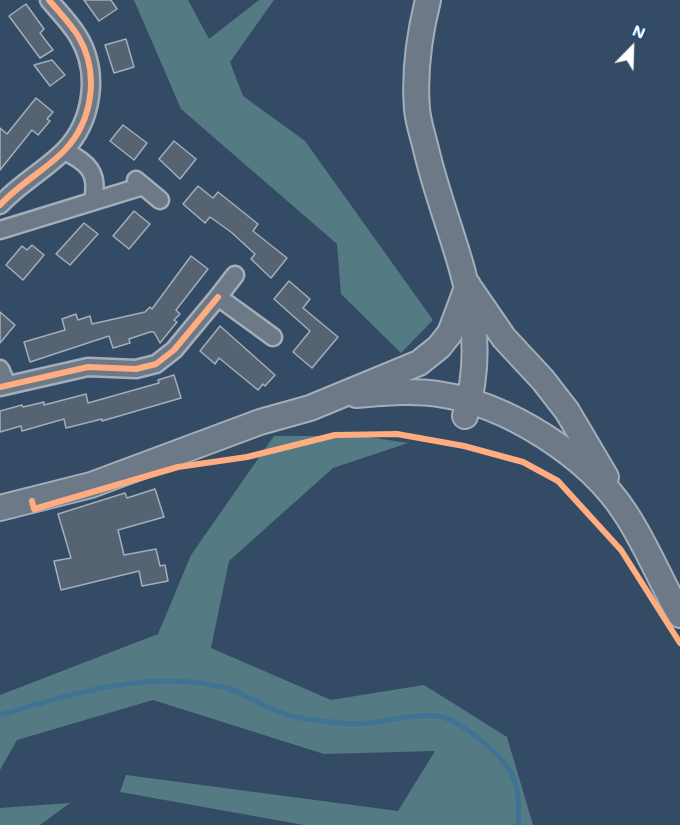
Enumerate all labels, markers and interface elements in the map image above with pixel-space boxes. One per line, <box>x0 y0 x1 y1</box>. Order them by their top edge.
north arrow <box>602 18 662 78</box>
text: N <box>630 19 649 43</box>

